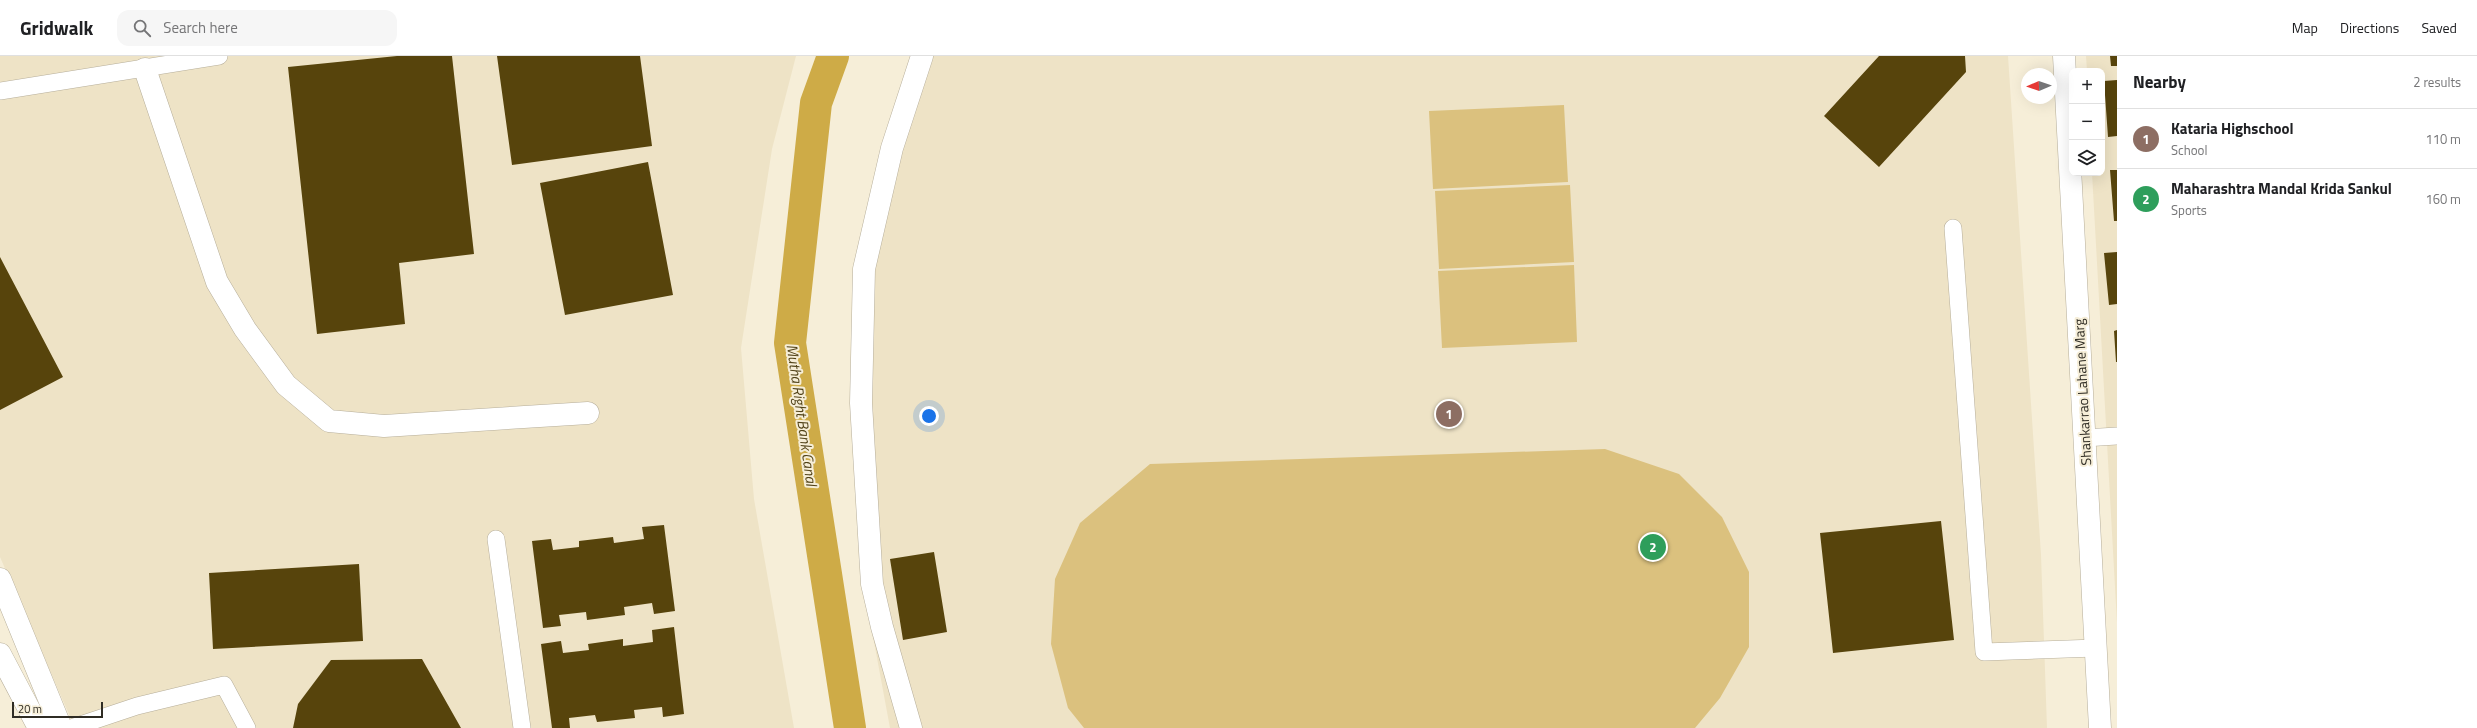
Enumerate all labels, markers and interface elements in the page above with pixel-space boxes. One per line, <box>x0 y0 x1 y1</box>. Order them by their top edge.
search box <box>117 10 397 46</box>
text: Gridwalk <box>20 13 93 42</box>
text: Search here <box>163 16 238 39</box>
icon: search <box>131 17 153 39</box>
text: Map <box>2292 17 2318 38</box>
text: Directions <box>2340 17 2399 38</box>
text: Saved <box>2421 17 2457 38</box>
north arrow <box>2021 68 2057 104</box>
map controls <box>2069 68 2105 176</box>
button: + <box>2069 68 2105 104</box>
text: Nearby <box>2133 69 2186 95</box>
text: 2 results <box>2413 72 2461 92</box>
button: − <box>2069 104 2105 140</box>
text: Kataria Highschool <box>2171 117 2293 140</box>
text: 1 <box>2142 129 2150 149</box>
text: 110 m <box>2425 129 2461 149</box>
button: layers <box>2069 140 2105 176</box>
text: School <box>2171 140 2207 160</box>
text: Maharashtra Mandal Krida Sankul <box>2171 177 2392 200</box>
text: 2 <box>2142 189 2150 209</box>
text: 160 m <box>2425 189 2461 209</box>
text: Sports <box>2171 200 2207 220</box>
street label: Shankarrao Lahane Marg <box>2068 318 2096 466</box>
water label: Mutha Right Bank Canal <box>781 343 824 489</box>
pin: 1 <box>1436 399 1462 429</box>
your location <box>919 406 939 426</box>
pin: 2 <box>1640 532 1666 562</box>
scale bar <box>12 700 103 719</box>
text: 20 m <box>18 701 42 717</box>

